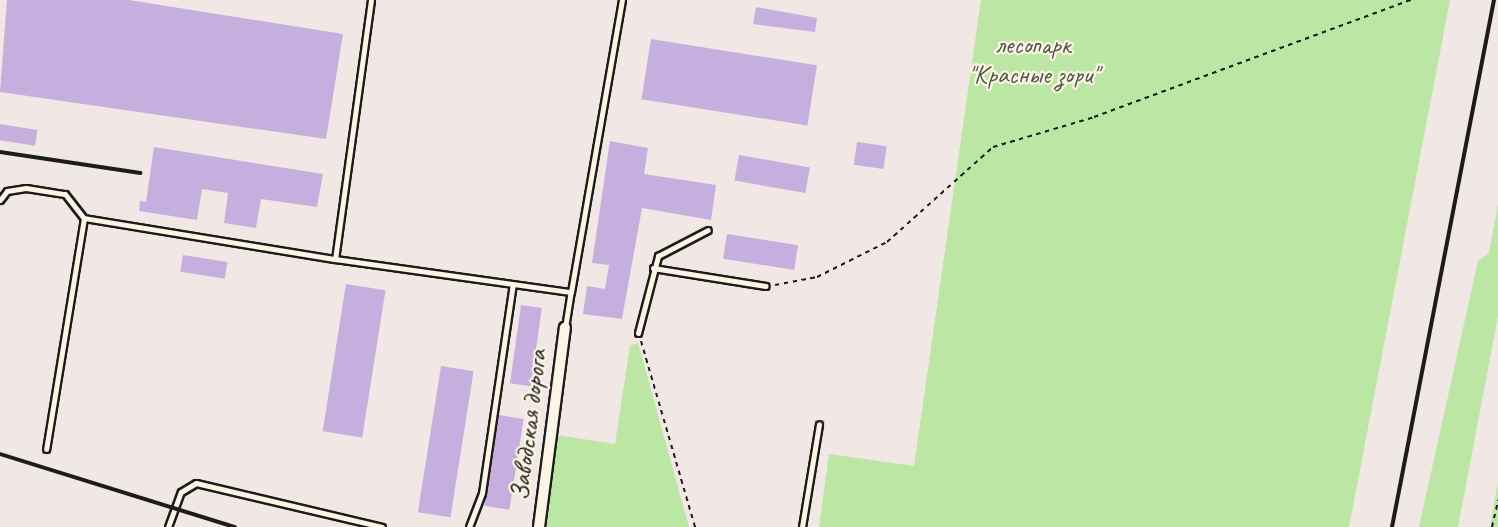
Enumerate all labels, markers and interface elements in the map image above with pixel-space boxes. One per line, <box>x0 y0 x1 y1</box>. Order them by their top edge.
park label: лесопарк "Красные зори" <box>967 29 1099 90</box>
street label: Заводская дорога <box>504 348 554 502</box>

